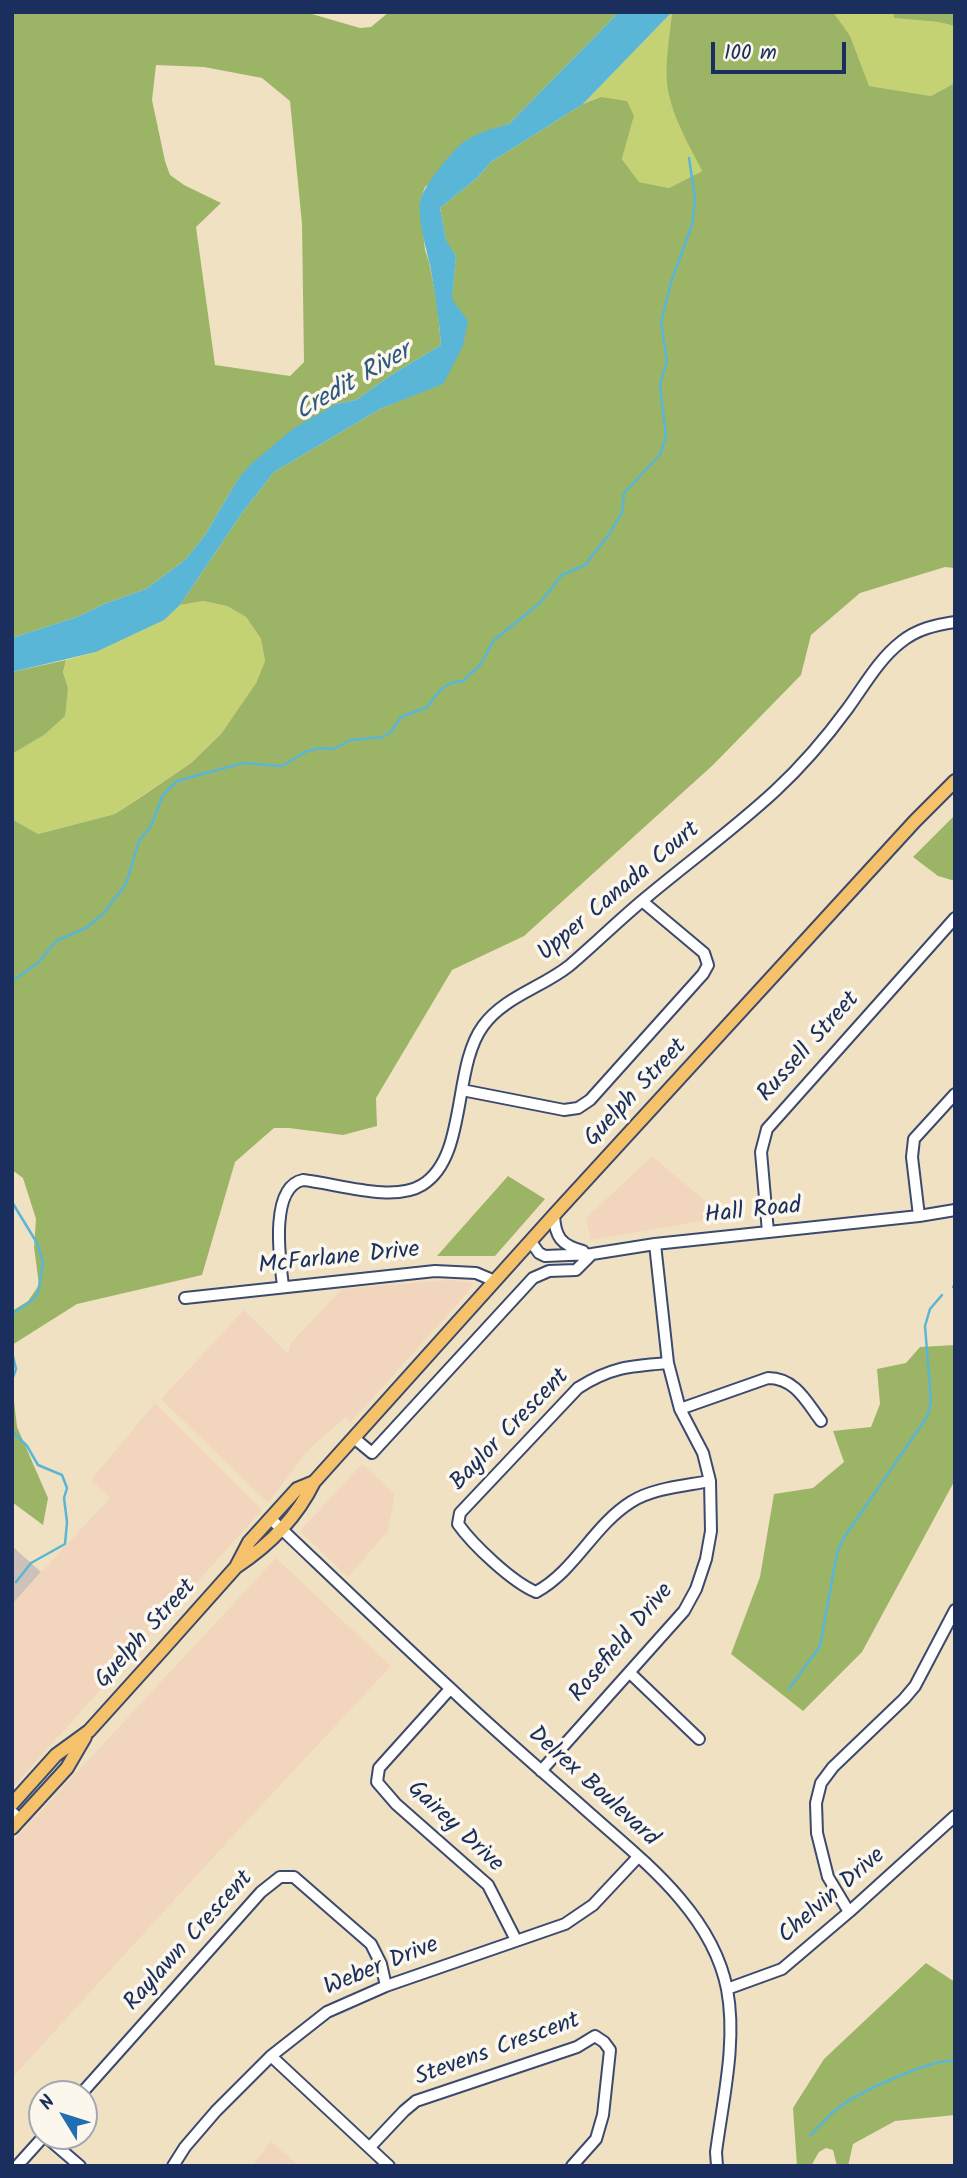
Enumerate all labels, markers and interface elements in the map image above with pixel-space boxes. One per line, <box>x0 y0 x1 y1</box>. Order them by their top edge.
scale bar <box>715 28 850 72</box>
text: 100 m <box>724 37 777 70</box>
water label: Credit River <box>291 338 417 430</box>
street label: Upper Canada Court <box>533 817 707 969</box>
street label: Russell Street <box>753 987 867 1109</box>
street label: Guelph Street <box>580 1034 694 1154</box>
street label: Hall Road <box>703 1194 803 1232</box>
street label: McFarlane Drive <box>257 1237 421 1283</box>
street label: Baylor Crescent <box>445 1364 577 1498</box>
street label: Guelph Street <box>90 1574 204 1696</box>
street label: Rosefield Drive <box>565 1578 681 1710</box>
street label: Delrex Boulevard <box>521 1722 663 1854</box>
street label: Gairey Drive <box>400 1776 508 1880</box>
street label: Chelvin Drive <box>774 1843 892 1951</box>
street label: Raylawn Crescent <box>119 1866 261 2018</box>
street label: Weber Drive <box>321 1932 443 2004</box>
street label: Stevens Crescent <box>412 2008 584 2094</box>
north arrow <box>28 2080 98 2150</box>
text: N <box>33 2089 64 2117</box>

